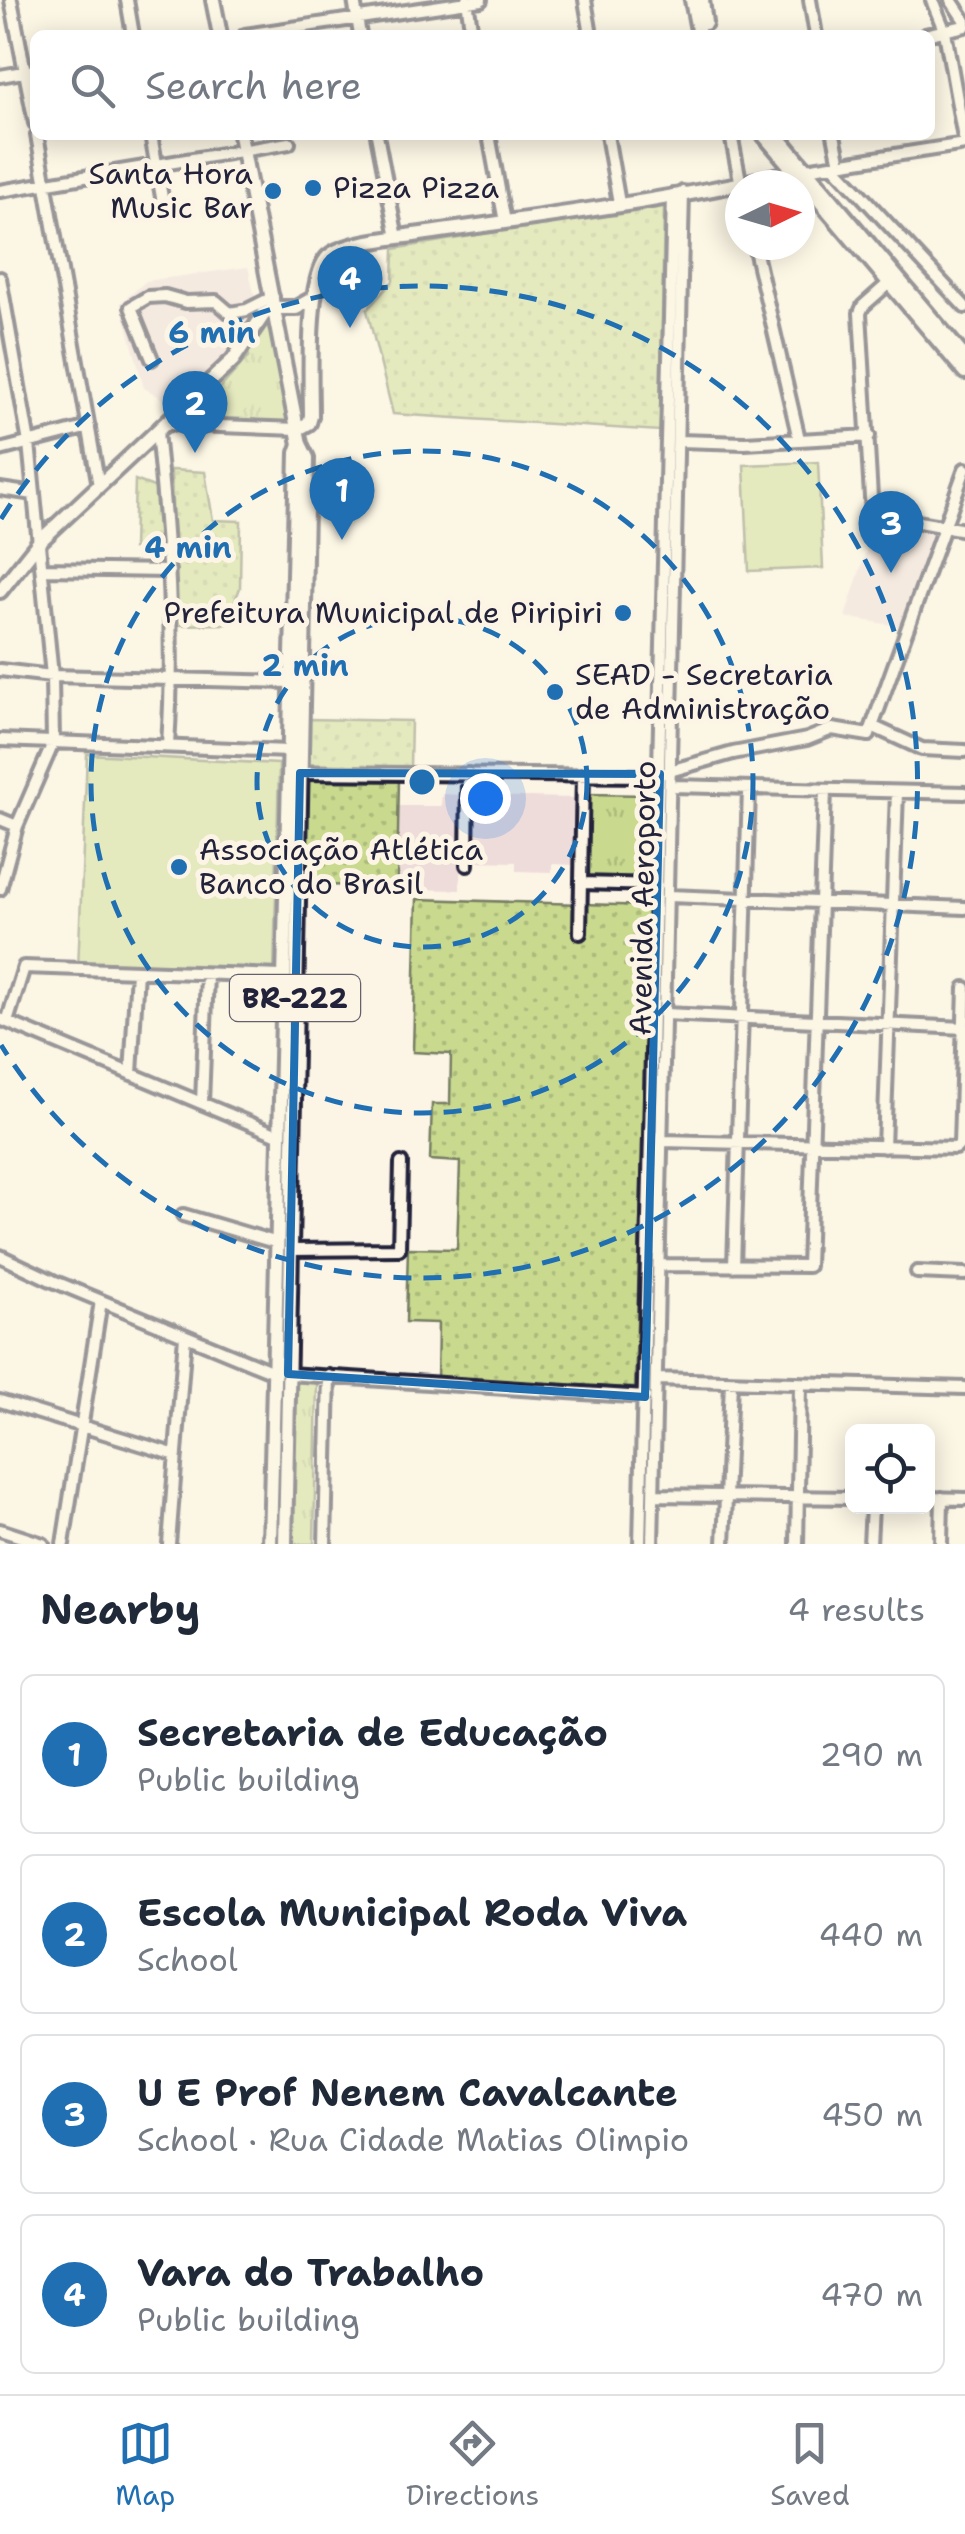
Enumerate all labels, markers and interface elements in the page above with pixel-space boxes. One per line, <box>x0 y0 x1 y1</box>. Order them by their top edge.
search box <box>30 30 935 140</box>
icon: search <box>65 58 120 113</box>
text: Search here <box>145 60 362 111</box>
place label: Santa Hora Music Bar <box>88 153 253 228</box>
place label: Pizza Pizza <box>333 167 499 208</box>
north arrow <box>725 170 815 260</box>
marker: Pizza Pizza <box>302 177 324 199</box>
marker: Santa Hora Music Bar <box>262 180 284 202</box>
pin: 4 <box>318 245 382 328</box>
text: 6 min <box>168 312 256 353</box>
pin: 2 <box>162 370 228 453</box>
pin: 1 <box>310 458 374 540</box>
pin: 3 <box>858 490 924 573</box>
text: 4 min <box>144 527 232 568</box>
place label: Prefeitura Municipal de Piripiri <box>164 592 603 633</box>
marker: Prefeitura Municipal de Piripiri <box>612 602 634 624</box>
text: 2 min <box>261 645 349 686</box>
place label: SEAD - Secretaria de Administração <box>575 654 833 729</box>
marker: SEAD - Secretaria de Administração <box>544 681 566 703</box>
street label: Avenida Aeroporto <box>620 760 665 1036</box>
centre of rings <box>404 764 440 800</box>
your location <box>460 773 511 824</box>
place label: Associação Atlética Banco do Brasil <box>199 829 483 904</box>
marker: Associação Atlética Banco do Brasil <box>168 856 190 878</box>
road number: BR-222 <box>230 975 360 1021</box>
map controls <box>845 1424 935 1514</box>
button: locate <box>845 1424 935 1514</box>
text: Nearby <box>40 1581 200 1637</box>
text: 4 results <box>788 1588 925 1631</box>
text: Secretaria de Educação <box>137 1707 608 1758</box>
text: 1 <box>67 1733 82 1776</box>
text: 290 m <box>820 1733 923 1776</box>
text: Public building <box>137 1758 360 1801</box>
text: Escola Municipal Roda Viva <box>137 1887 687 1938</box>
text: 2 <box>63 1913 86 1956</box>
text: 440 m <box>818 1913 923 1956</box>
text: School <box>137 1938 238 1981</box>
text: U E Prof Nenem Cavalcante <box>137 2067 678 2118</box>
text: 3 <box>63 2093 86 2136</box>
text: 450 m <box>821 2093 923 2136</box>
text: School · Rua Cidade Matias Olimpio <box>137 2118 689 2161</box>
text: Vara do Trabalho <box>137 2247 484 2298</box>
text: 4 <box>63 2273 86 2316</box>
text: 470 m <box>820 2273 923 2316</box>
text: Public building <box>137 2298 360 2341</box>
tab: Map <box>115 2416 175 2514</box>
tab: Directions <box>406 2416 539 2514</box>
tab: Saved <box>770 2416 850 2514</box>

